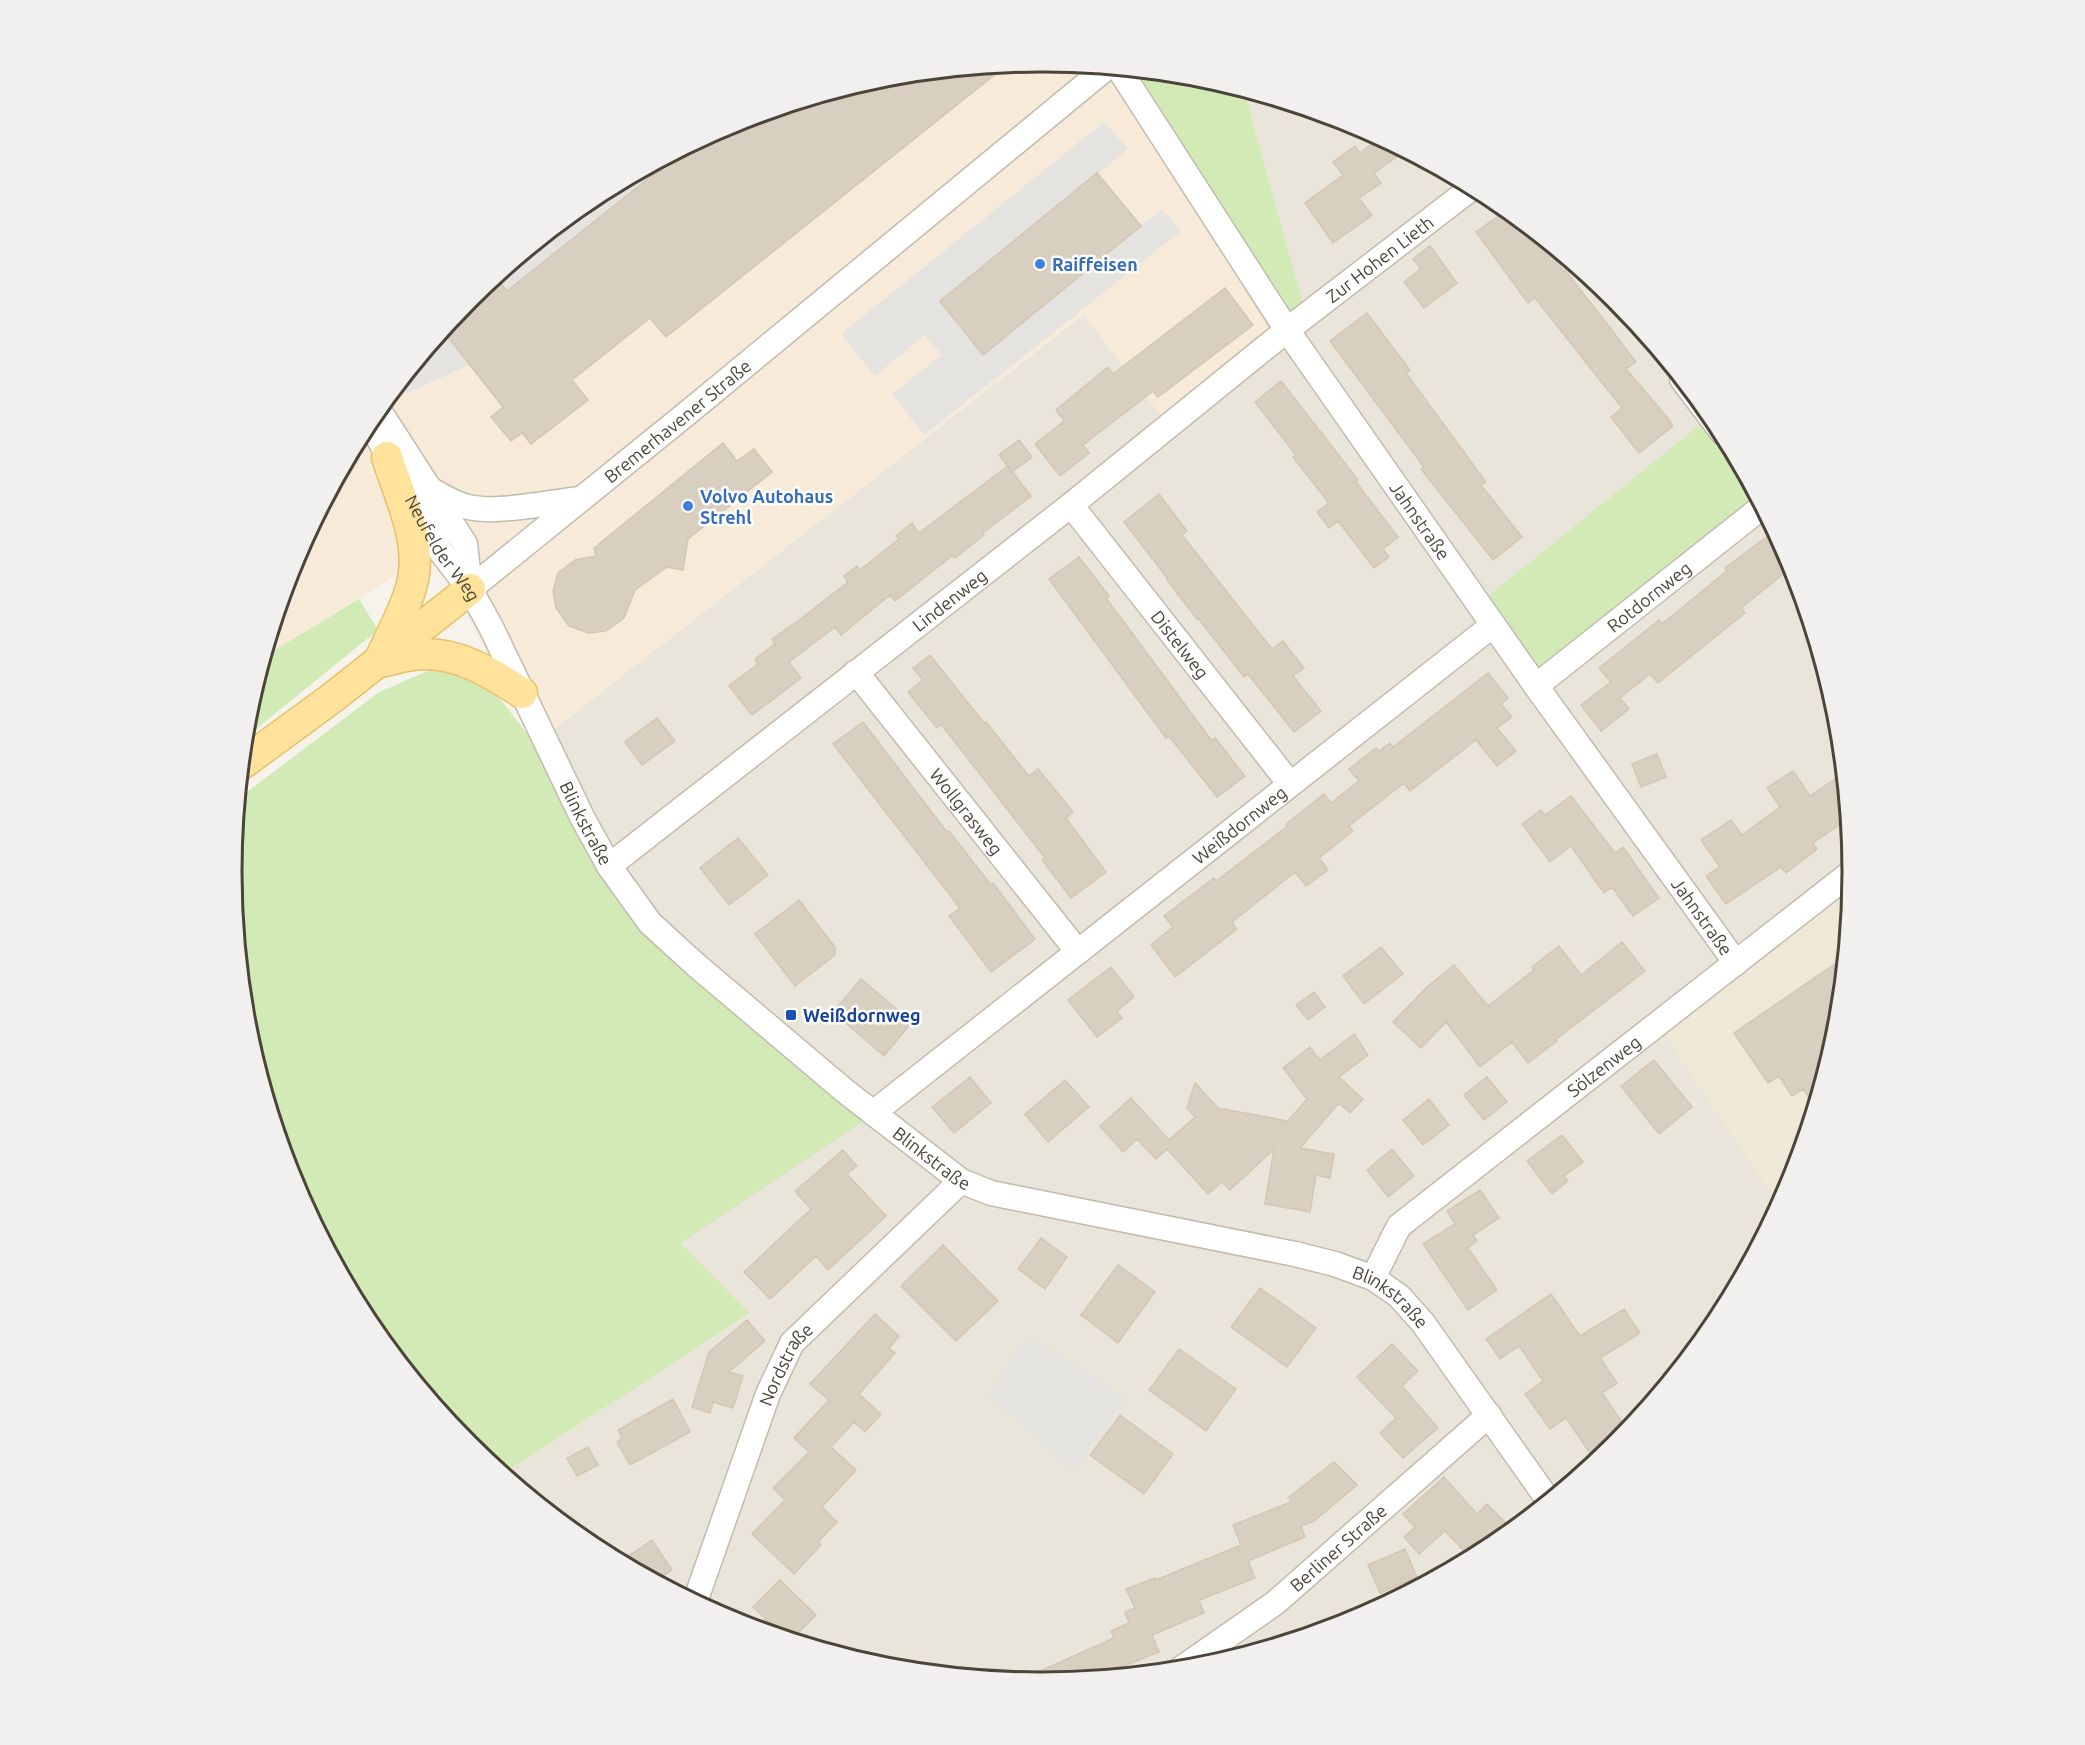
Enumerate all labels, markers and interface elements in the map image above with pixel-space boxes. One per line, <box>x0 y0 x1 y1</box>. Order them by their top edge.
street label: Zur Hohen Lieth <box>1322 211 1437 306</box>
place label: Raiffeisen <box>1052 254 1138 274</box>
marker: Raiffeisen <box>1033 257 1047 271</box>
street label: Bremerhavener Straße <box>600 355 755 486</box>
street label: Jahnstraße <box>1386 478 1454 563</box>
place label: Volvo Autohaus Strehl <box>700 486 833 527</box>
street label: Neufelder Weg <box>401 491 484 604</box>
marker: Volvo Autohaus Strehl <box>681 499 695 513</box>
street label: Rotdornweg <box>1603 557 1695 636</box>
street label: Lindenweg <box>908 565 991 635</box>
street label: Distelweg <box>1147 606 1213 682</box>
street label: Wollgrasweg <box>926 764 1007 859</box>
street label: Blinkstraße <box>556 778 616 868</box>
street label: Weißdornweg <box>1188 782 1290 868</box>
street label: Jahnstraße <box>1668 874 1737 959</box>
place label: Weißdornweg <box>803 1005 921 1025</box>
marker: Weißdornweg <box>784 1008 798 1022</box>
street label: Sölzenweg <box>1563 1031 1644 1101</box>
street label: Blinkstraße <box>889 1122 973 1194</box>
street label: Blinkstraße <box>1350 1261 1432 1332</box>
street label: Nordstraße <box>755 1319 817 1408</box>
street label: Berliner Straße <box>1286 1500 1390 1595</box>

